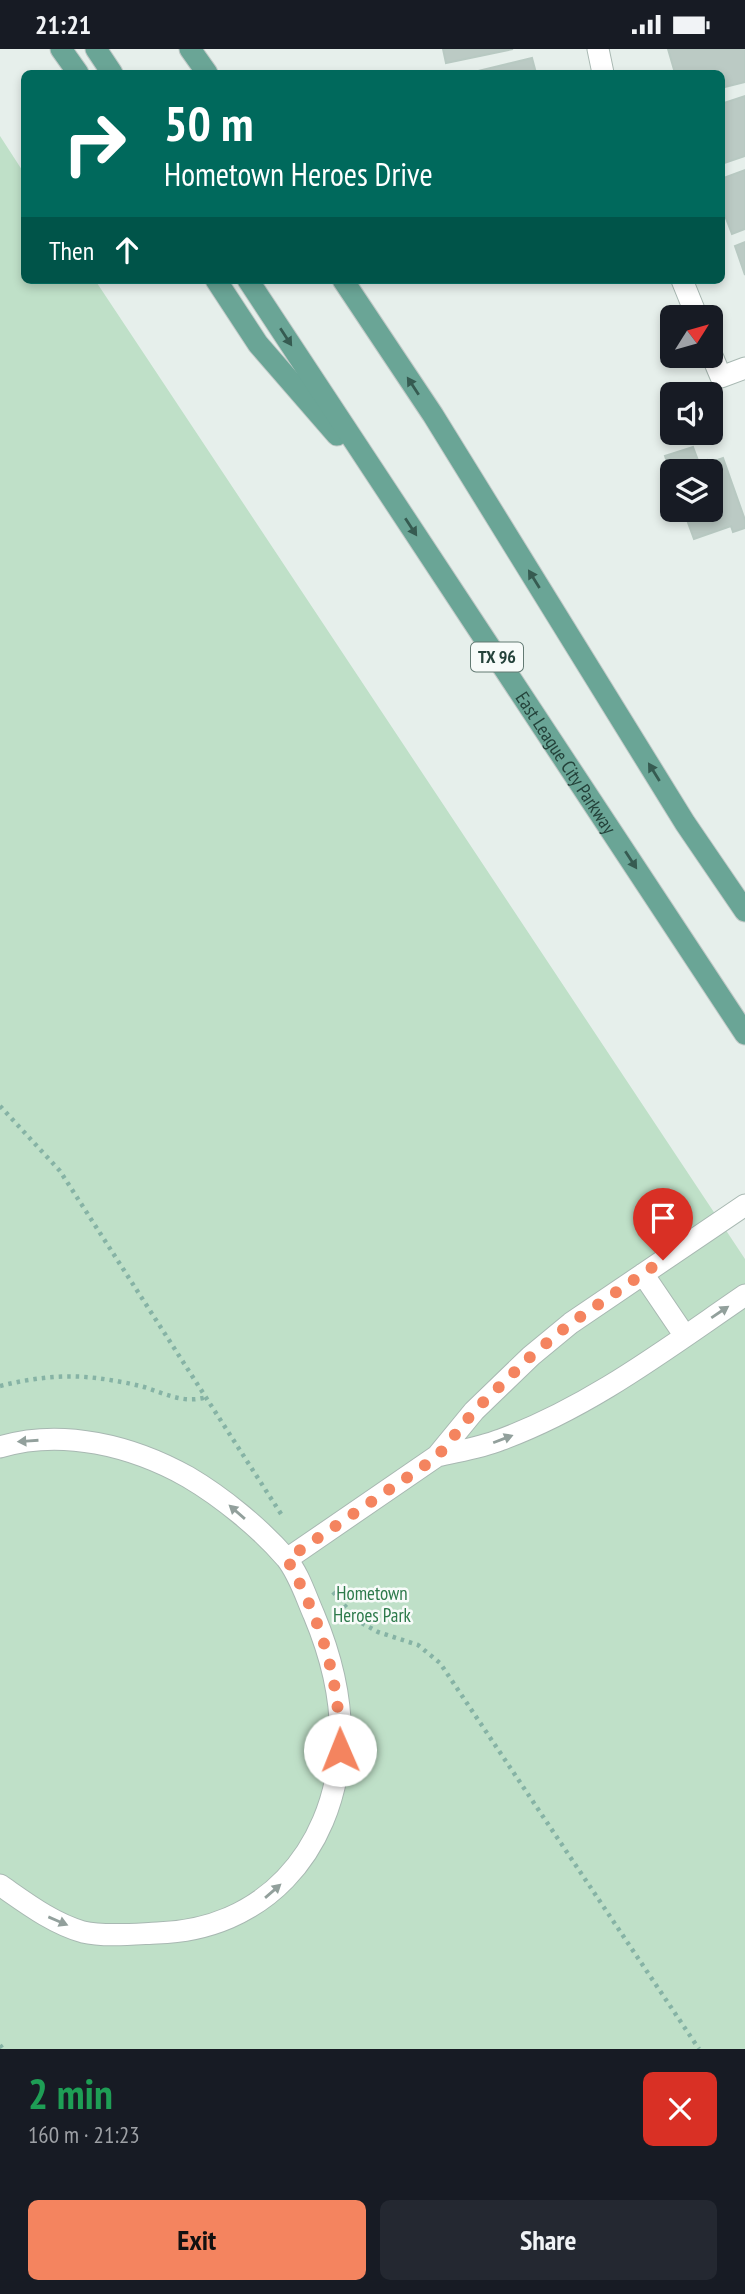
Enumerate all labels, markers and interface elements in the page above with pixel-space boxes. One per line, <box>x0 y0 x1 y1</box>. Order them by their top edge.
text: 21:21 <box>35 8 91 41</box>
text: 50 m <box>164 91 253 155</box>
icon: right <box>49 98 140 189</box>
text: Hometown Heroes Drive <box>164 153 433 195</box>
icon: ahead <box>108 231 146 269</box>
text: Then <box>49 234 94 267</box>
north arrow <box>660 305 723 367</box>
map controls <box>660 305 723 522</box>
one-way arrow <box>279 327 292 347</box>
one-way arrow <box>407 376 420 396</box>
button: sound <box>660 382 723 445</box>
button: layers <box>660 459 723 522</box>
one-way arrow <box>404 518 418 536</box>
one-way arrow <box>528 569 540 588</box>
road number: TX 96 <box>471 643 523 671</box>
street label: East League City Parkway <box>511 687 622 839</box>
one-way arrow <box>647 763 660 782</box>
one-way arrow <box>624 850 637 870</box>
pin <box>633 1188 693 1260</box>
icon: arrive <box>644 1199 682 1237</box>
one-way arrow <box>711 1305 729 1319</box>
one-way arrow <box>493 1433 514 1444</box>
one-way arrow <box>17 1436 39 1447</box>
one-way arrow <box>229 1505 246 1520</box>
park label: Hometown Heroes Park <box>333 1581 412 1627</box>
position arrow <box>303 1713 377 1787</box>
one-way arrow <box>264 1883 282 1899</box>
one-way arrow <box>48 1915 68 1927</box>
text: 2 min <box>28 2066 113 2121</box>
button: close <box>643 2072 717 2146</box>
text: 160 m · 21:23 <box>28 2120 140 2149</box>
button: Exit <box>28 2200 366 2280</box>
button: Share <box>380 2200 717 2280</box>

